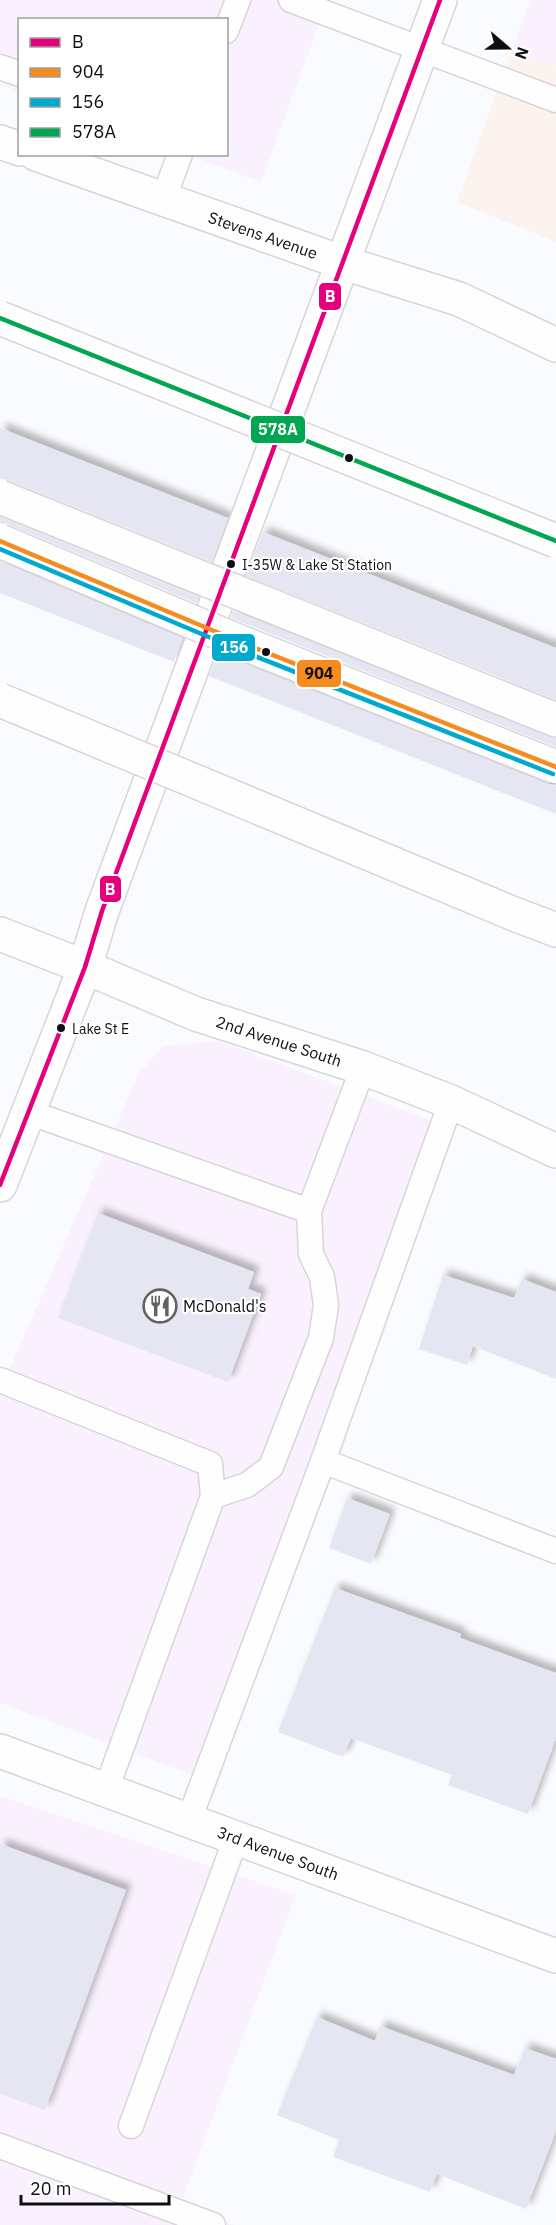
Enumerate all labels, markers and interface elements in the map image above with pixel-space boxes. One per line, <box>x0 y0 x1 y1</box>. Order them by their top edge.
legend <box>18 18 228 156</box>
north arrow <box>478 18 538 78</box>
text: B <box>72 30 84 53</box>
text: N <box>511 44 533 62</box>
text: 904 <box>72 60 105 83</box>
text: 156 <box>72 90 104 113</box>
text: 578A <box>72 120 116 143</box>
street label: Stevens Avenue <box>206 207 320 263</box>
line badge: B <box>318 282 342 311</box>
text: B <box>325 286 336 306</box>
line badge: 578A <box>250 415 306 444</box>
text: 578A <box>258 419 298 439</box>
unlabelled marker <box>343 452 355 464</box>
place label: I-35W & Lake St Station <box>242 556 392 574</box>
marker: I-35W & Lake St Station <box>225 558 237 570</box>
line badge: 156 <box>211 633 256 662</box>
text: 156 <box>220 637 249 657</box>
unlabelled marker <box>260 646 272 658</box>
line badge: 904 <box>296 659 342 688</box>
text: 904 <box>305 663 334 683</box>
line badge: B <box>99 875 122 903</box>
text: B <box>105 879 116 899</box>
street label: 2nd Avenue South <box>214 1011 344 1071</box>
place label: Lake St E <box>72 1020 129 1038</box>
marker: Lake St E <box>55 1022 67 1034</box>
restaurant icon: McDonald's <box>142 1288 178 1324</box>
place label: McDonald's <box>183 1296 267 1316</box>
street label: 3rd Avenue South <box>215 1822 341 1884</box>
scale bar <box>21 2168 170 2206</box>
text: 20 m <box>30 2177 72 2200</box>

